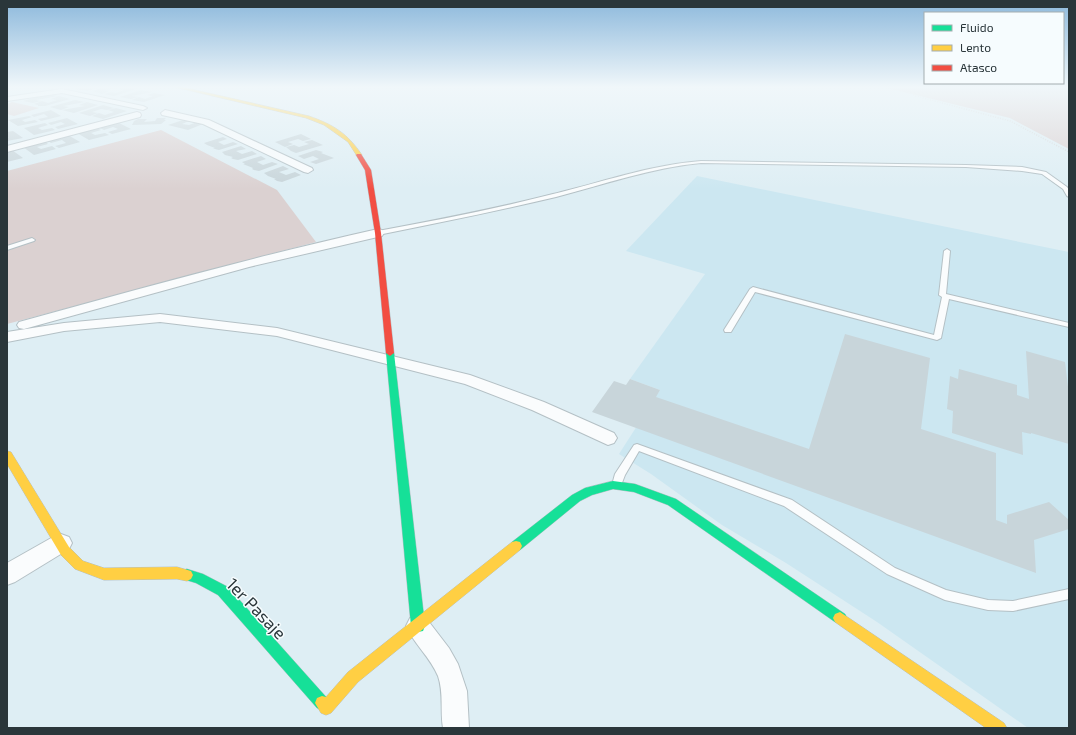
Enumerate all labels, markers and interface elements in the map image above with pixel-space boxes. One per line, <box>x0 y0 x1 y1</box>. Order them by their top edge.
legend <box>924 12 1064 84</box>
text: Fluido <box>960 20 994 34</box>
text: Lento <box>960 40 991 54</box>
text: Atasco <box>960 60 997 74</box>
street label: 1er Pasaje <box>222 573 291 643</box>

